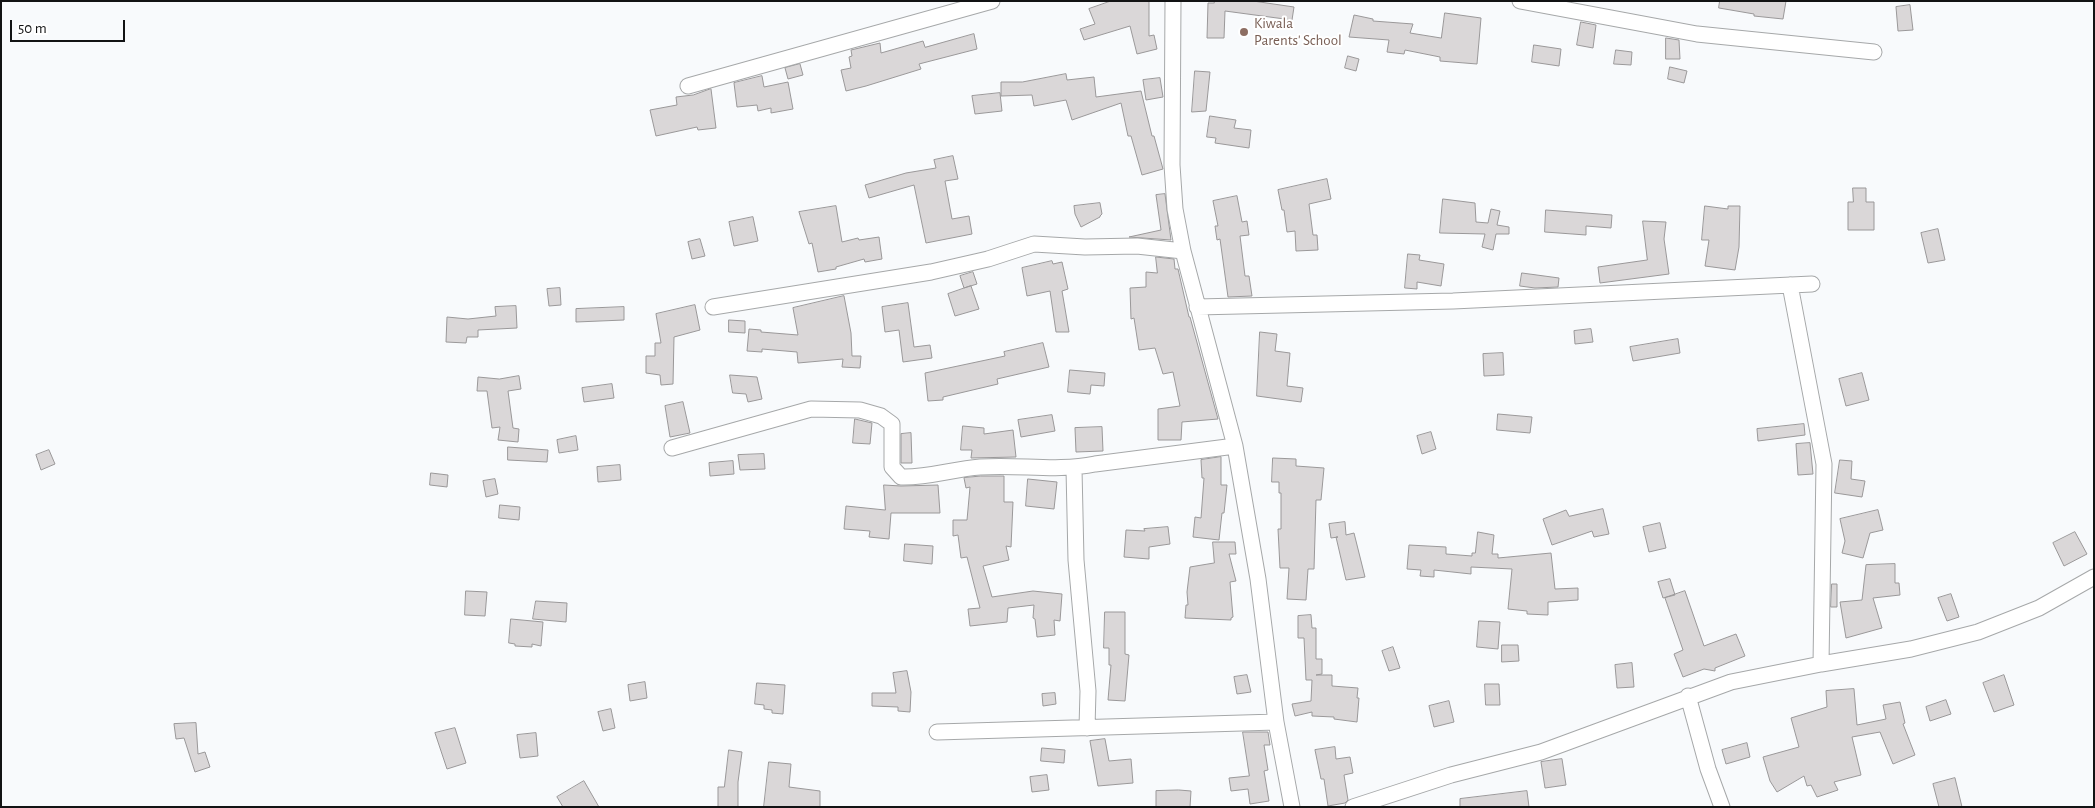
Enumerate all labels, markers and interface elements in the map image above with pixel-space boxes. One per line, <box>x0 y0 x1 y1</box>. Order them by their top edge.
scale bar <box>12 10 128 42</box>
place label: Kiwala Parents' School <box>1254 14 1342 49</box>
text: 50 m <box>18 21 47 36</box>
marker: Kiwala Parents' School <box>1238 26 1250 38</box>

